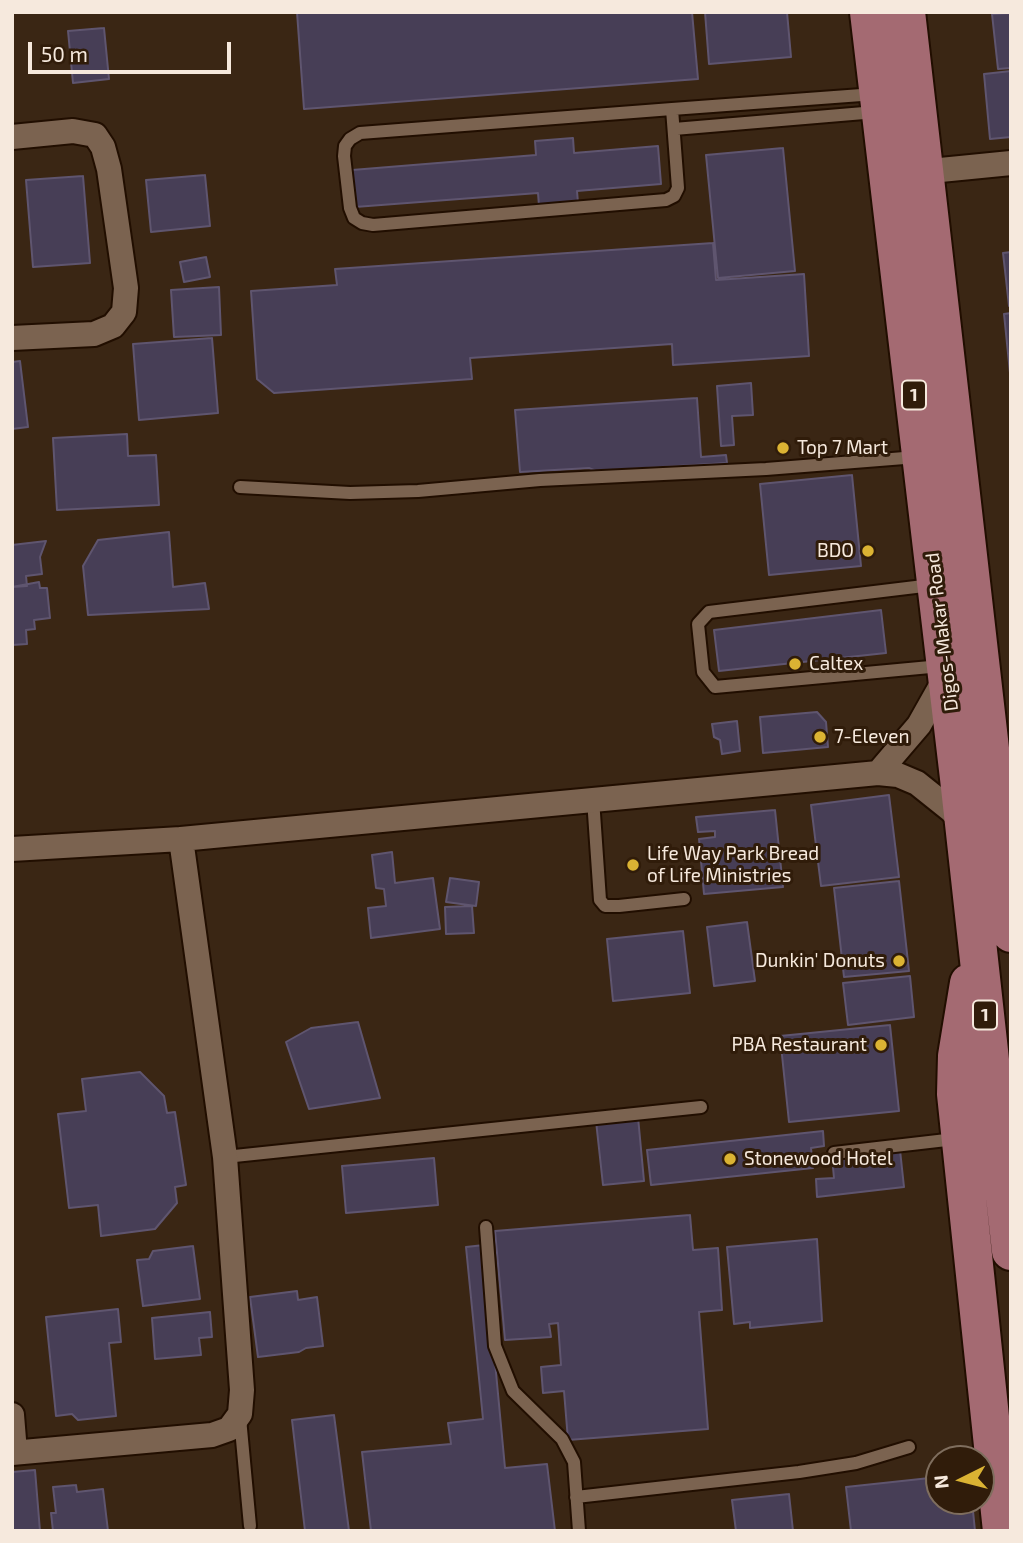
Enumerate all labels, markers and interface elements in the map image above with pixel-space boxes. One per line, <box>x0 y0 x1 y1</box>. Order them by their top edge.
scale bar <box>32 28 234 72</box>
text: 50 m <box>41 41 88 66</box>
road number: 1 <box>902 380 926 410</box>
place label: Top 7 Mart <box>797 437 888 459</box>
marker: Top 7 Mart <box>775 440 791 456</box>
place label: BDO <box>817 540 854 562</box>
marker: BDO <box>860 543 876 559</box>
street label: Digos-Makar Road <box>921 551 963 713</box>
place label: Caltex <box>809 653 863 675</box>
marker: Caltex <box>787 656 803 672</box>
place label: 7-Eleven <box>834 726 909 748</box>
marker: 7-Eleven <box>812 729 828 745</box>
place label: Life Way Park Bread of Life Ministries <box>647 843 819 887</box>
marker: Life Way Park Bread of Life Ministries <box>625 857 641 873</box>
place label: Dunkin' Donuts <box>755 950 885 972</box>
marker: Dunkin' Donuts <box>891 953 907 969</box>
road number: 1 <box>973 1000 997 1030</box>
place label: PBA Restaurant <box>732 1034 867 1056</box>
marker: PBA Restaurant <box>873 1037 889 1053</box>
place label: Stonewood Hotel <box>744 1148 893 1170</box>
marker: Stonewood Hotel <box>722 1151 738 1167</box>
north arrow <box>925 1445 995 1515</box>
text: N <box>928 1474 953 1490</box>

